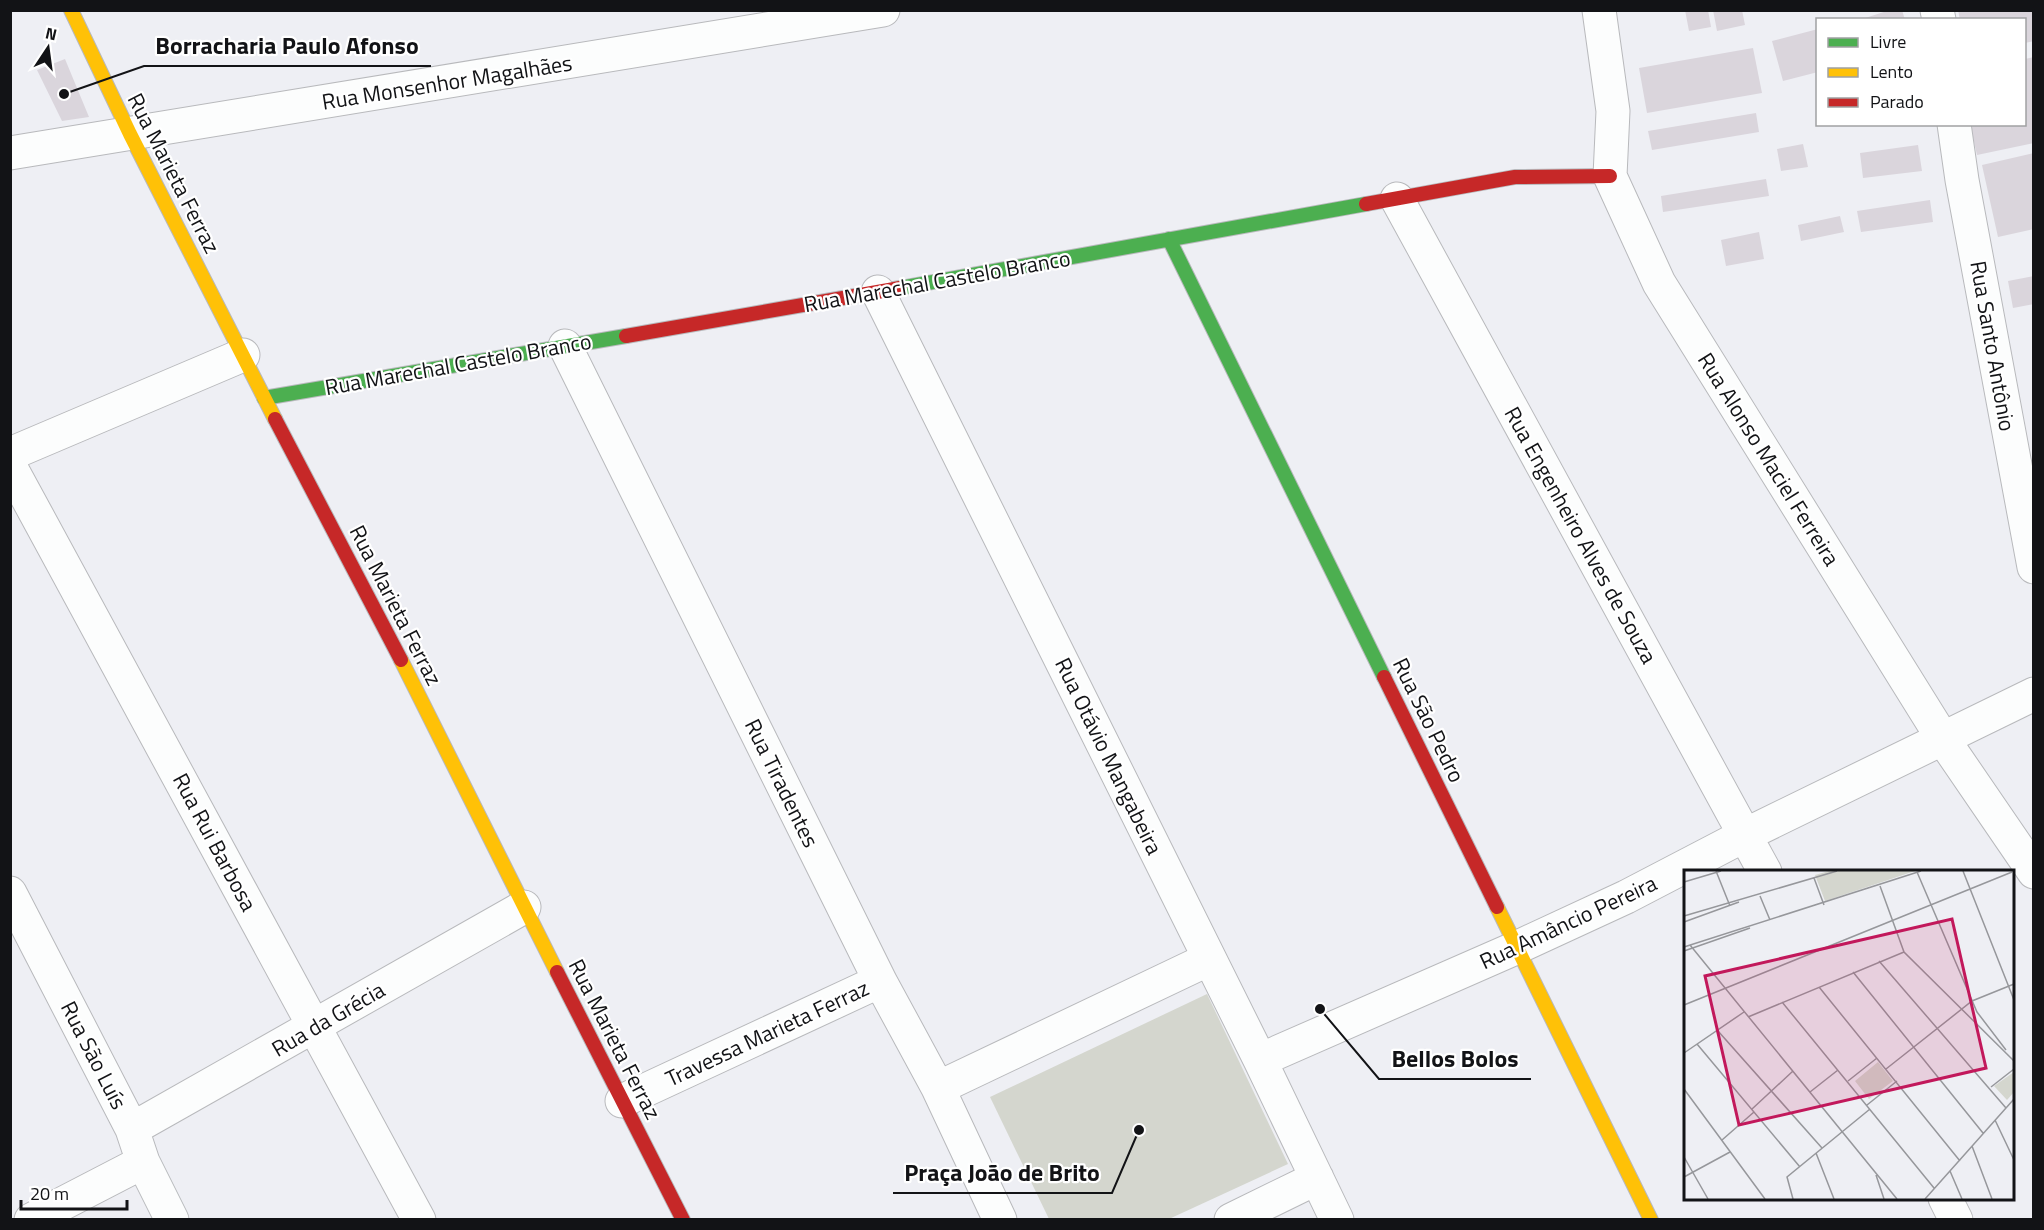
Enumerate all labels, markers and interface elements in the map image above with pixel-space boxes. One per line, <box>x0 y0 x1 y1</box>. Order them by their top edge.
north arrow <box>18 18 78 78</box>
legend <box>1816 18 2026 126</box>
text: N <box>43 20 59 46</box>
callout: Borracharia Paulo Afonso <box>144 24 431 66</box>
text: Borracharia Paulo Afonso <box>155 27 419 63</box>
text: Livre <box>1870 28 1906 55</box>
street label: Rua Monsenhor Magalhães <box>319 45 575 119</box>
text: Lento <box>1870 58 1913 85</box>
street label: Rua Marieta Ferraz <box>119 87 229 259</box>
text: Parado <box>1870 88 1924 115</box>
street label: Rua Marechal Castelo Branco <box>801 241 1073 321</box>
street label: Rua Santo Antônio <box>1961 258 2025 434</box>
street label: Rua Marechal Castelo Branco <box>322 324 594 404</box>
street label: Rua Alonso Maciel Ferreira <box>1689 346 1849 572</box>
street label: Rua Engenheiro Alves de Souza <box>1496 400 1666 670</box>
street label: Rua Marieta Ferraz <box>341 519 451 691</box>
street label: Rua Otávio Mangabeira <box>1046 652 1172 860</box>
street label: Rua São Pedro <box>1384 652 1474 788</box>
street label: Rua Tiradentes <box>736 713 828 853</box>
street label: Rua Rui Barbosa <box>164 767 266 917</box>
street label: Rua Amâncio Pereira <box>1474 866 1662 978</box>
inset map <box>1684 870 2014 1200</box>
street label: Rua Marieta Ferraz <box>560 953 670 1125</box>
street label: Travessa Marieta Ferraz <box>660 971 874 1095</box>
street label: Rua da Grécia <box>265 973 391 1065</box>
street label: Rua São Luís <box>52 995 136 1115</box>
callout: Bellos Bolos <box>1379 1037 1531 1079</box>
text: Bellos Bolos <box>1391 1040 1519 1076</box>
callout: Praça João de Brito <box>893 1151 1112 1193</box>
text: Praça João de Brito <box>904 1154 1100 1190</box>
scale bar <box>21 1173 128 1211</box>
text: 20 m <box>30 1180 69 1207</box>

